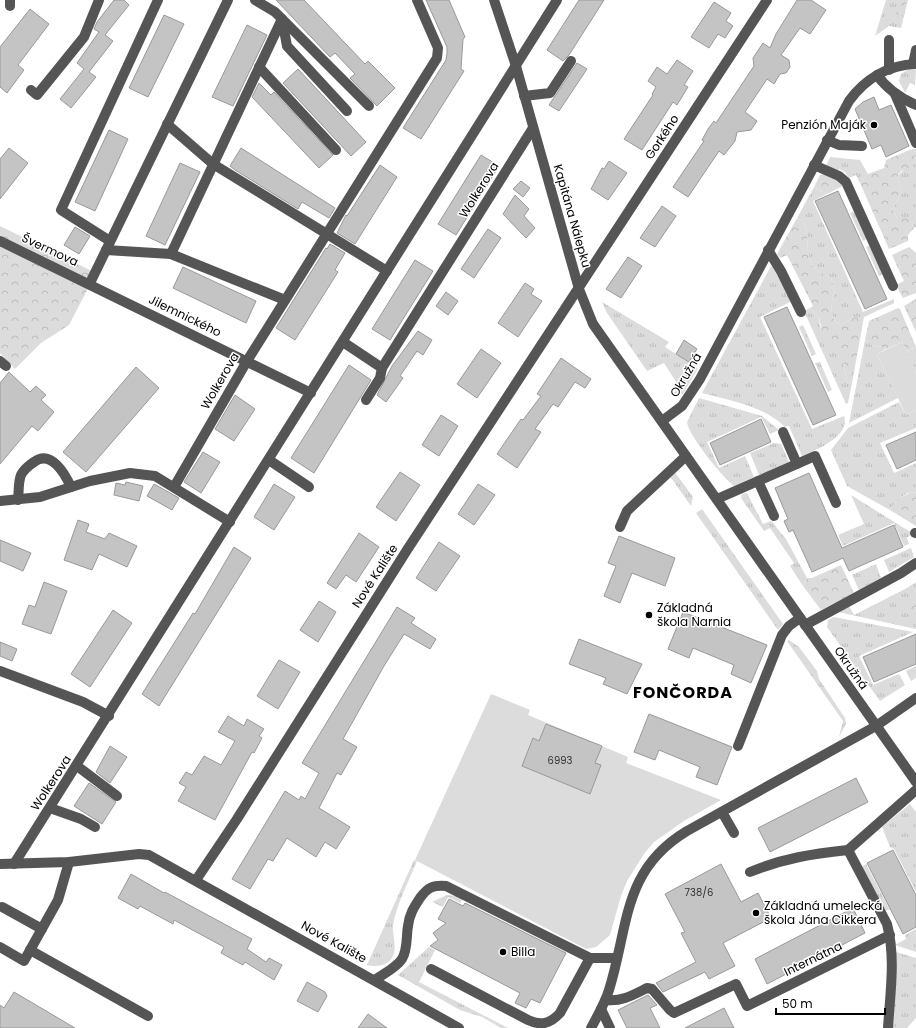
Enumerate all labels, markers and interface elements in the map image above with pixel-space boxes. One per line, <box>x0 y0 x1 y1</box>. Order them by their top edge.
street label: Gorkého <box>641 111 683 163</box>
place label: Penzión Maják <box>781 116 867 133</box>
marker: Penzión Maják <box>869 120 879 130</box>
street label: Wolkerova <box>455 159 502 221</box>
street label: Kapitána Nálepku <box>550 162 595 270</box>
street label: Švermova <box>19 229 81 270</box>
street label: Jilemnického <box>146 291 225 341</box>
street label: Wolkerova <box>196 349 243 412</box>
street label: Okružná <box>666 349 705 400</box>
street label: Nové Kalište <box>348 541 402 611</box>
place label: Základná škola Narnia <box>657 599 731 630</box>
marker: Základná škola Narnia <box>644 610 654 620</box>
street label: Okružná <box>830 643 872 693</box>
district label: FONČORDA <box>633 681 733 704</box>
street label: Wolkerova <box>26 752 75 814</box>
house number: 6993 <box>548 753 573 768</box>
house number: 738/6 <box>685 885 713 900</box>
place label: Základná umelecká škola Jána Cikkera <box>764 897 882 928</box>
marker: Základná umelecká škola Jána Cikkera <box>751 908 761 918</box>
street label: Nové Kalište <box>298 916 370 967</box>
street label: Internátna <box>781 937 845 980</box>
place label: Billa <box>511 943 535 960</box>
marker: Billa <box>498 947 508 957</box>
scale bar <box>776 990 885 1016</box>
text: 50 m <box>782 995 813 1012</box>

